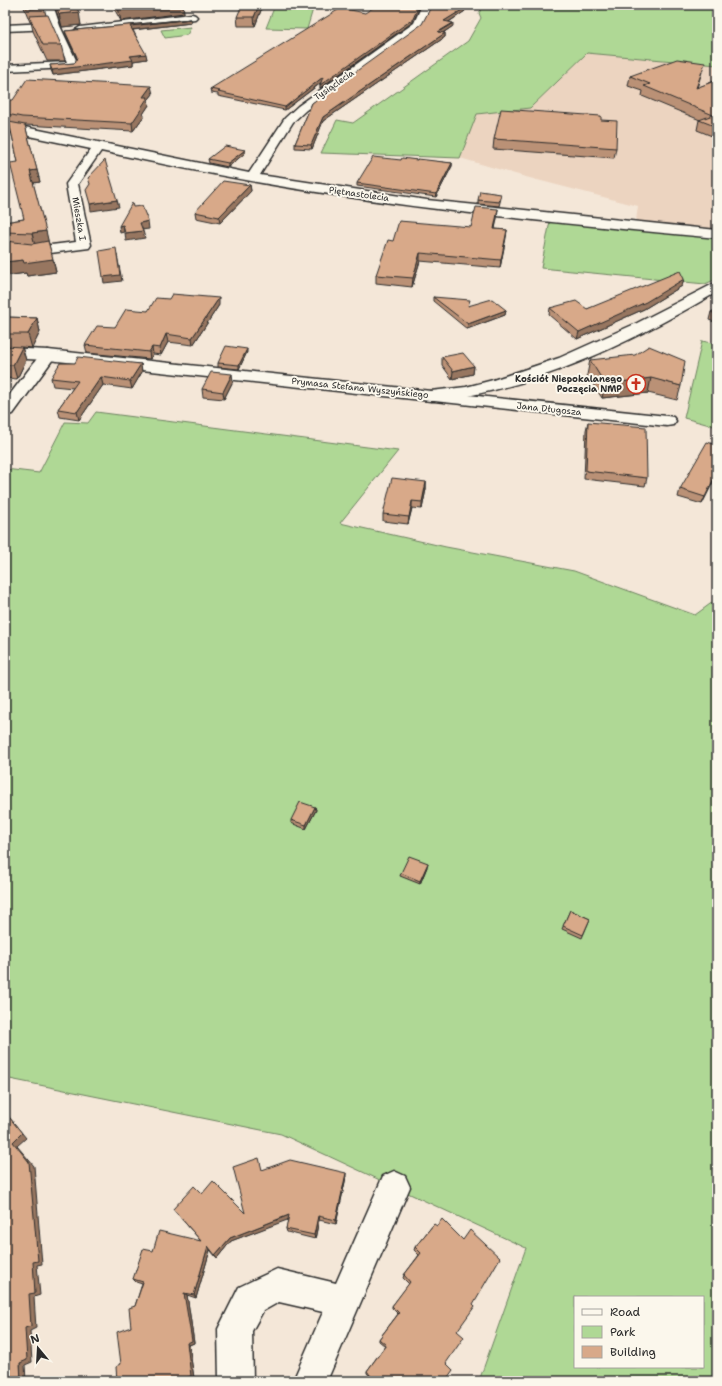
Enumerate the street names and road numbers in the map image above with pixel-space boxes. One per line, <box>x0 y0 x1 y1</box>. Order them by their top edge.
street label: Tysiąclecia <box>312 67 357 103</box>
street label: Piętnastolecia <box>328 184 390 204</box>
street label: Mieszka I <box>69 196 89 242</box>
street label: Prymasa Stefana Wyszyńskiego <box>291 375 429 401</box>
street label: Jana Długosza <box>516 400 583 418</box>

